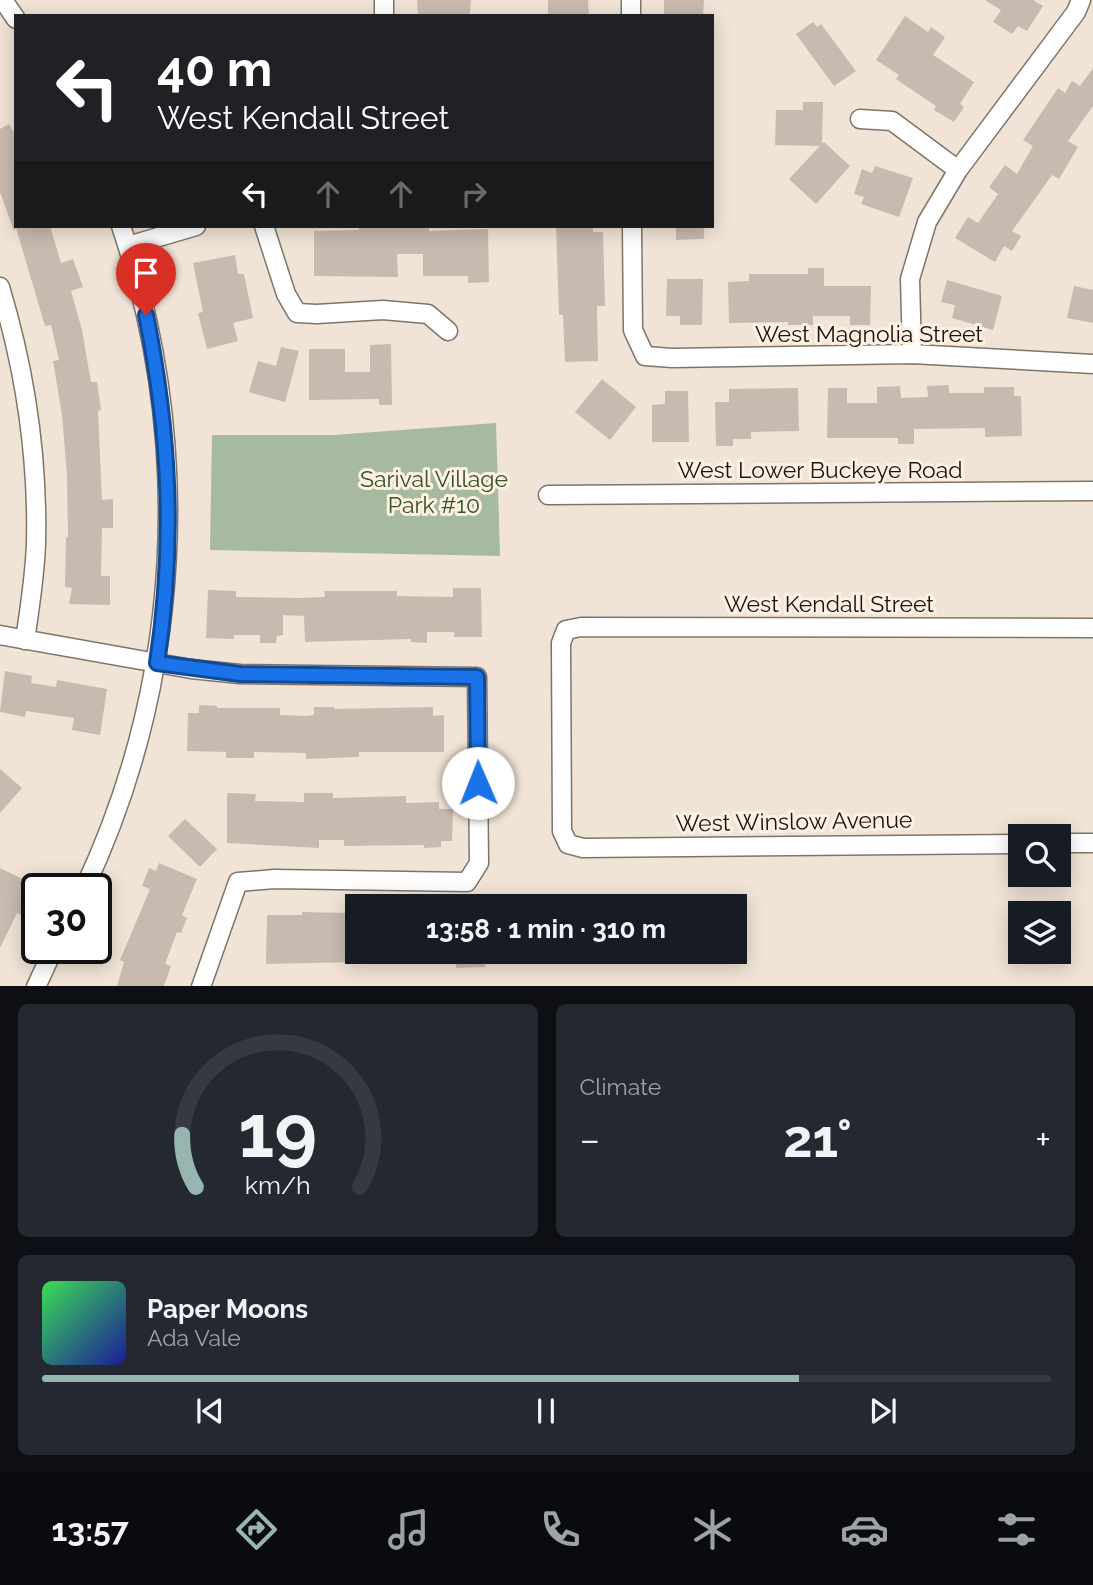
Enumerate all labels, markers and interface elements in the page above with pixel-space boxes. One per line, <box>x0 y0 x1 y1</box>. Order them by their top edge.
text: 40 m <box>157 40 272 97</box>
icon: left <box>42 42 133 133</box>
text: West Kendall Street <box>157 99 449 136</box>
icon: left <box>236 175 274 213</box>
icon: ahead <box>309 175 347 213</box>
icon: ahead <box>382 175 420 213</box>
icon: right <box>455 175 493 213</box>
pin <box>116 243 176 315</box>
icon: arrive <box>127 254 165 292</box>
street label: West Magnolia Street <box>755 320 983 347</box>
street label: West Lower Buckeye Road <box>677 456 963 483</box>
park label: Sarival Village Park #10 <box>360 465 508 518</box>
street label: West Kendall Street <box>724 590 934 617</box>
position arrow <box>441 746 515 820</box>
street label: West Winslow Avenue <box>675 805 913 837</box>
map controls <box>1008 824 1071 964</box>
button: search <box>1008 824 1071 887</box>
speed limit sign: 30 <box>21 873 112 964</box>
button: layers <box>1008 901 1071 964</box>
text: 13:58 · 1 min · 310 m <box>426 914 666 944</box>
text: Climate <box>580 1073 661 1100</box>
text: 19 <box>238 1089 317 1174</box>
text: 21° <box>783 1108 852 1169</box>
text: − <box>580 1117 600 1162</box>
text: + <box>1035 1117 1051 1162</box>
text: km/h <box>245 1169 311 1199</box>
text: Paper Moons <box>147 1294 308 1324</box>
text: Ada Vale <box>147 1324 241 1351</box>
icon: previous <box>191 1392 229 1430</box>
icon: pause <box>527 1392 565 1430</box>
icon: next <box>864 1392 902 1430</box>
icon: directions <box>232 1505 281 1554</box>
icon: music <box>384 1505 433 1554</box>
icon: phone <box>536 1505 585 1554</box>
icon: climate <box>688 1505 737 1554</box>
icon: car <box>840 1505 889 1554</box>
icon: filters <box>992 1505 1041 1554</box>
text: 13:57 <box>52 1511 129 1548</box>

